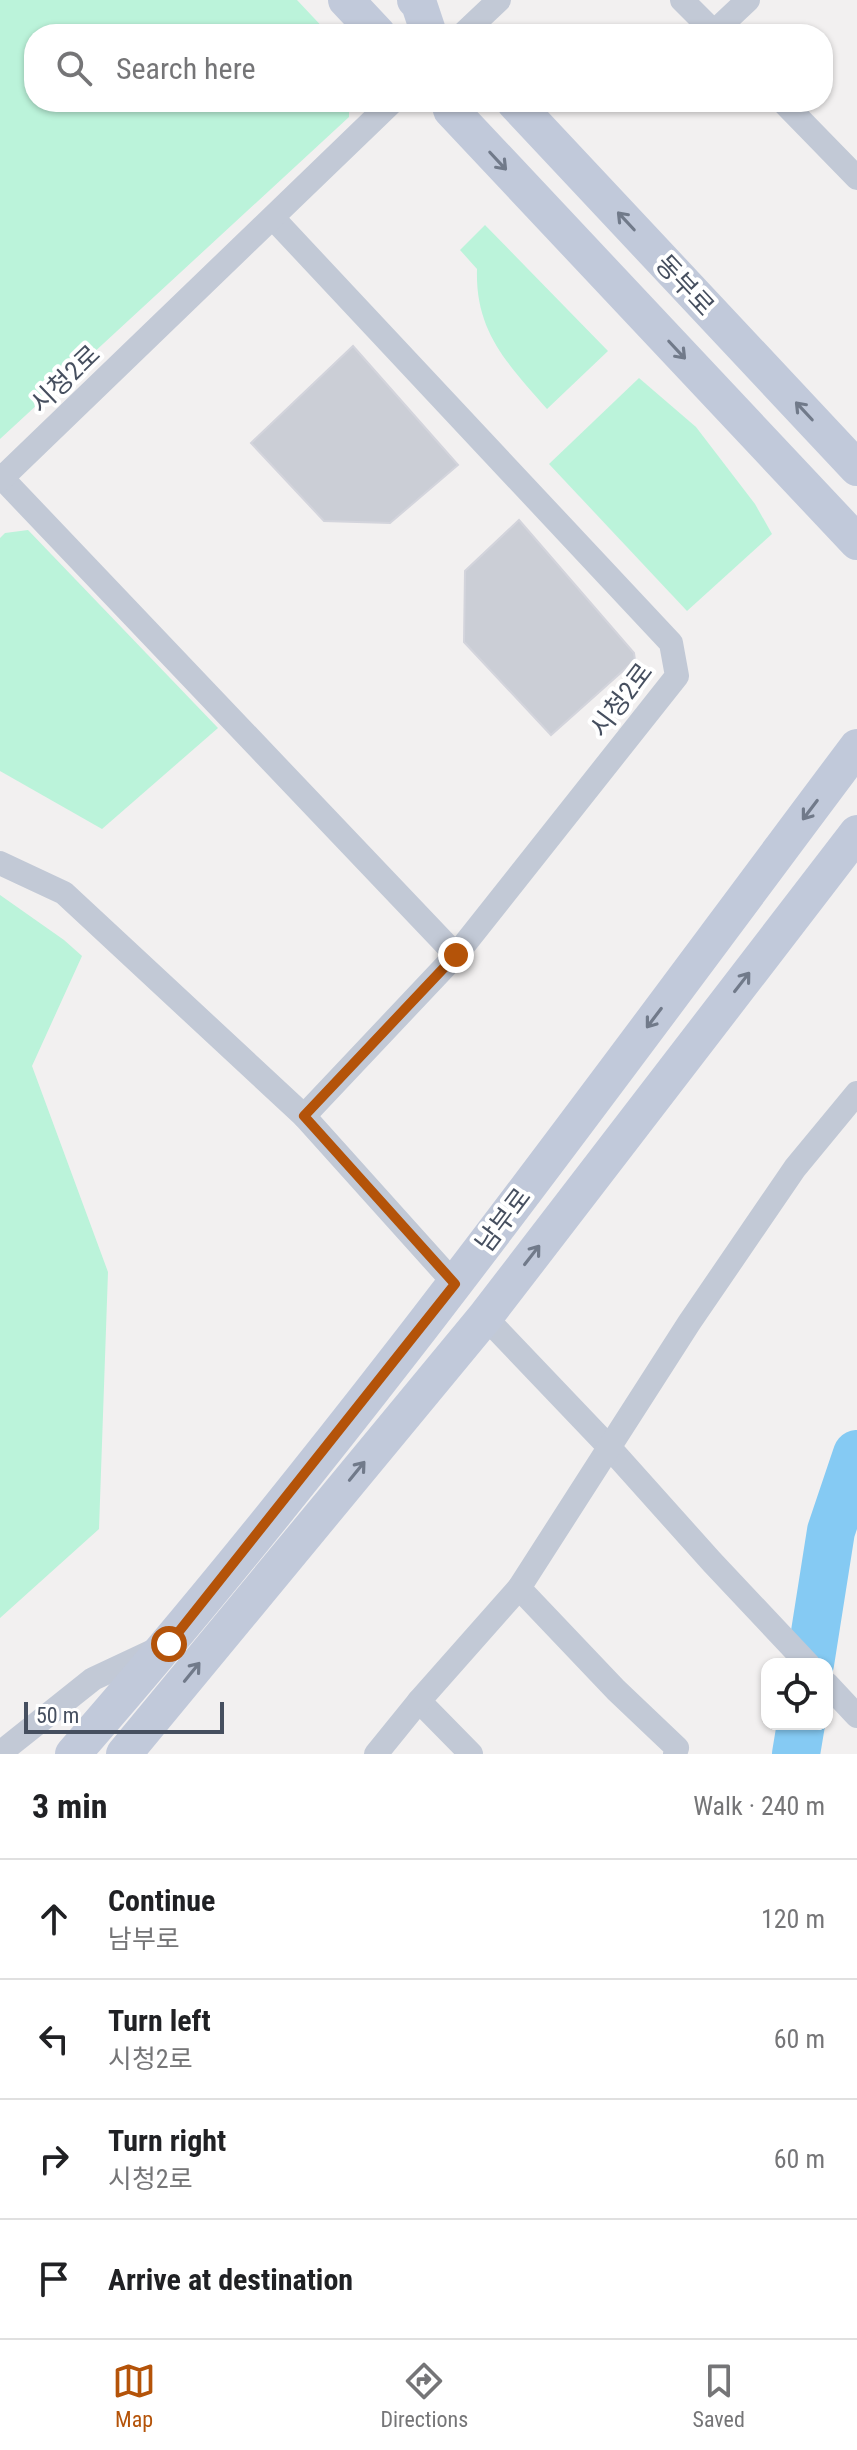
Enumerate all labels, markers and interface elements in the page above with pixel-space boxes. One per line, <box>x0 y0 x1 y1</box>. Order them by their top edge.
search box <box>24 24 833 112</box>
icon: search <box>52 46 96 90</box>
text: Search here <box>116 51 256 86</box>
one-way arrow <box>489 151 508 171</box>
one-way arrow <box>616 211 635 231</box>
street label: 동부로 <box>650 249 720 321</box>
street label: 시청2로 <box>24 339 106 419</box>
one-way arrow <box>667 340 686 360</box>
one-way arrow <box>795 401 813 421</box>
street label: 시청2로 <box>584 657 658 743</box>
one-way arrow <box>802 799 819 820</box>
route end <box>438 937 474 973</box>
one-way arrow <box>734 972 751 993</box>
one-way arrow <box>646 1007 663 1028</box>
street label: 남부로 <box>469 1182 537 1258</box>
one-way arrow <box>524 1245 541 1266</box>
one-way arrow <box>348 1462 366 1482</box>
route start <box>151 1626 187 1662</box>
map controls <box>761 1658 833 1730</box>
button: locate <box>761 1658 833 1730</box>
one-way arrow <box>183 1662 201 1683</box>
scale bar <box>24 1698 224 1734</box>
text: 50 m <box>36 1703 79 1728</box>
text: 3 min <box>32 1786 108 1826</box>
text: Walk · 240 m <box>693 1791 825 1821</box>
text: Continue <box>108 1883 215 1918</box>
icon: ahead <box>32 1897 76 1941</box>
text: 120 m <box>761 1904 825 1934</box>
text: 남부로 <box>108 1924 180 1954</box>
text: Turn left <box>108 2003 211 2038</box>
icon: left <box>32 2017 76 2061</box>
text: 60 m <box>774 2024 825 2054</box>
text: 시청2로 <box>108 2044 193 2074</box>
text: Turn right <box>108 2123 226 2158</box>
icon: right <box>32 2137 76 2181</box>
text: 60 m <box>774 2144 825 2174</box>
text: 시청2로 <box>108 2164 193 2194</box>
icon: arrive <box>32 2257 76 2301</box>
text: Arrive at destination <box>108 2262 353 2297</box>
tab: Map <box>112 2359 156 2432</box>
tab: Directions <box>380 2359 468 2432</box>
tab: Saved <box>693 2359 745 2432</box>

